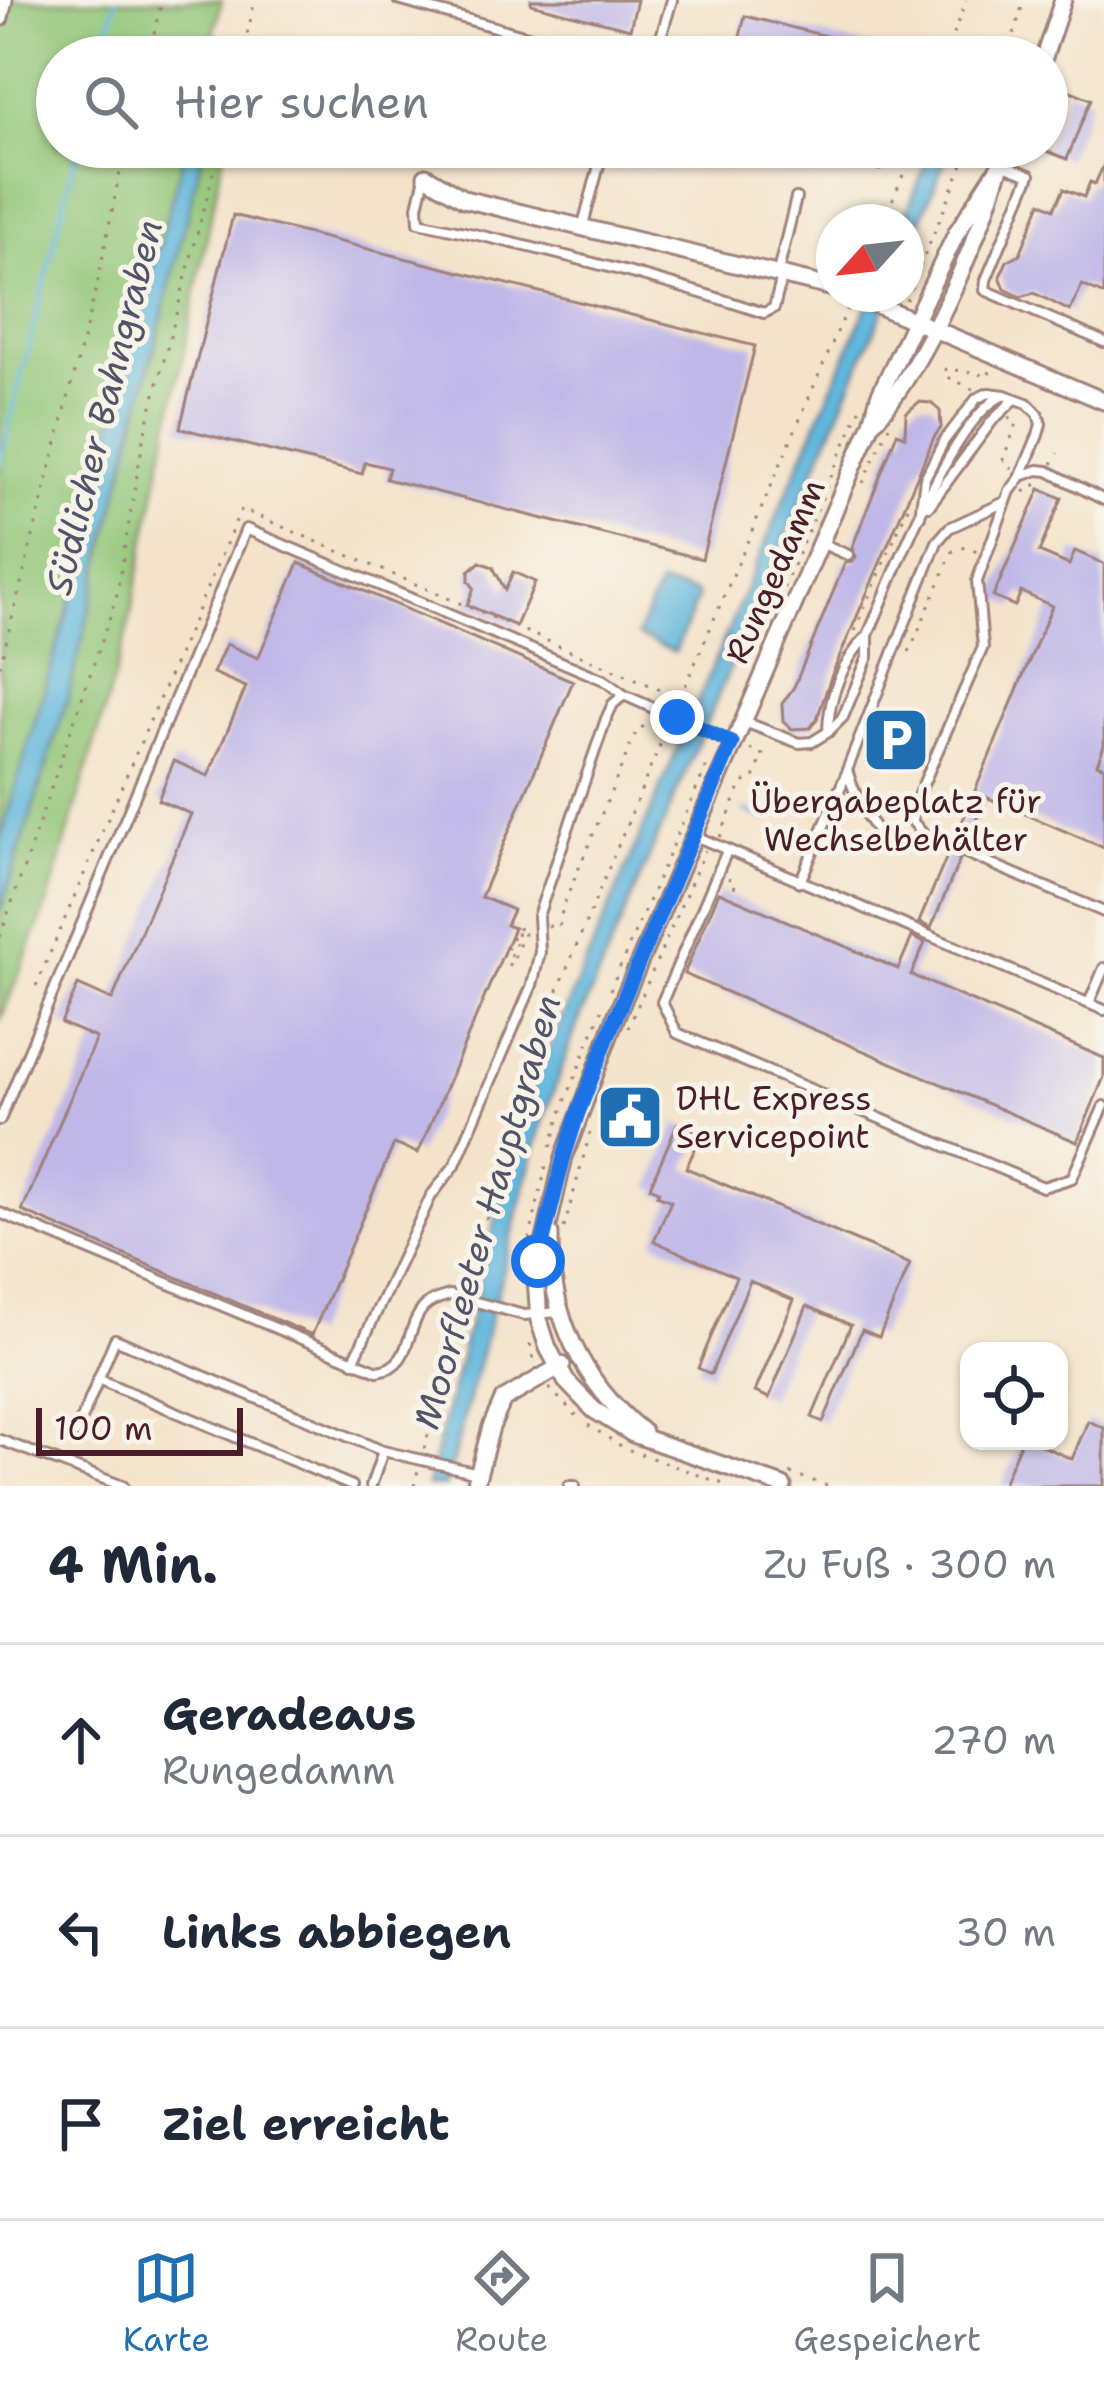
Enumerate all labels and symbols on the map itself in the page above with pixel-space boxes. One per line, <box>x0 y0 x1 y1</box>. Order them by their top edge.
north arrow <box>816 204 924 312</box>
water label: Südlicher Bahngraben <box>34 214 174 600</box>
street label: Rungedamm <box>714 472 836 670</box>
route end <box>650 690 704 744</box>
parking icon: Übergabeplatz für Wechselbehälter <box>861 705 931 775</box>
place label: Übergabeplatz für Wechselbehälter <box>750 779 1042 862</box>
water label: Moorfleeter Hauptgraben <box>401 989 573 1435</box>
place label: DHL Express Servicepoint <box>676 1076 872 1159</box>
public building icon: DHL Express Servicepoint <box>595 1082 665 1152</box>
route start <box>511 1234 565 1288</box>
scale bar <box>36 1402 243 1455</box>

